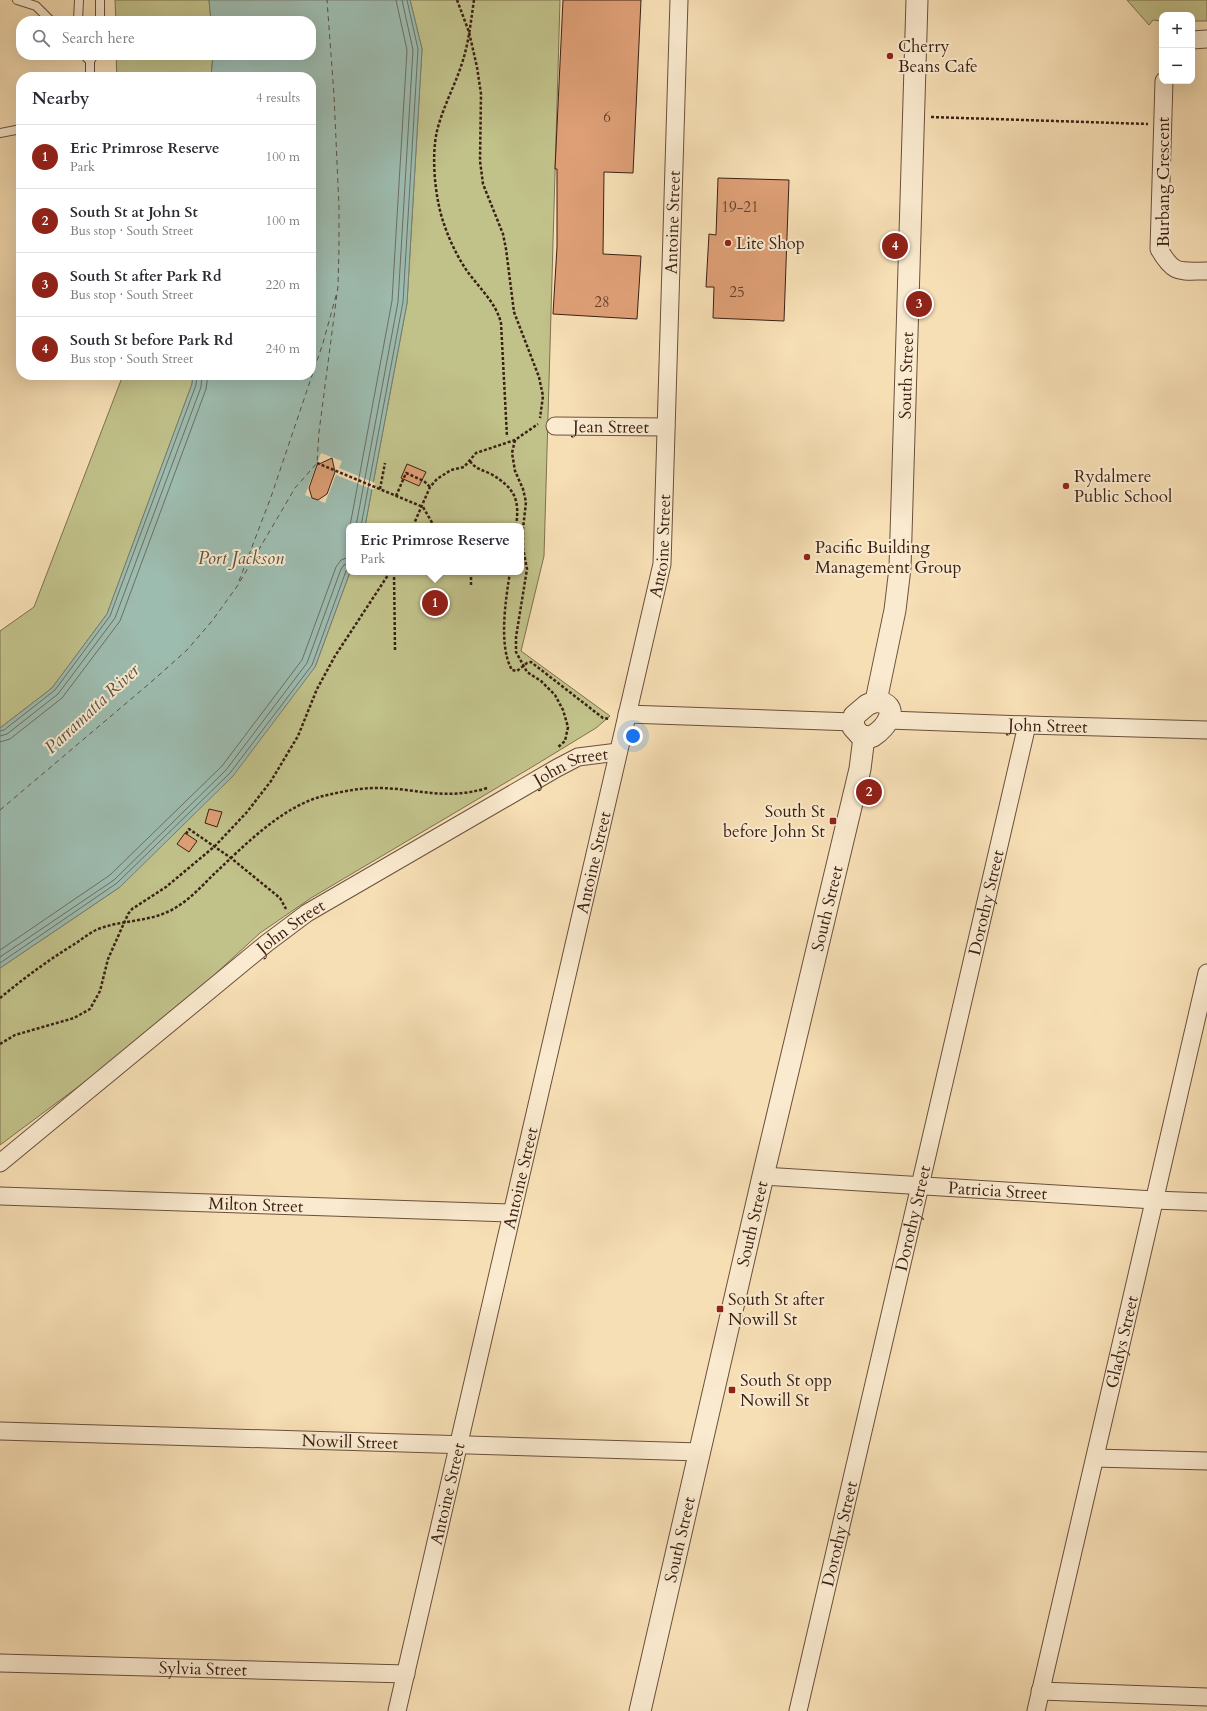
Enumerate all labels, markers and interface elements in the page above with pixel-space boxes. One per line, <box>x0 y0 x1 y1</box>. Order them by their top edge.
map controls <box>1159 12 1195 84</box>
button: + <box>1159 12 1195 48</box>
search box <box>16 16 316 60</box>
icon: search <box>30 27 52 49</box>
text: Search here <box>62 28 135 48</box>
place label: Cherry Beans Cafe <box>898 35 978 78</box>
button: − <box>1159 48 1195 84</box>
marker: Cherry Beans Cafe <box>885 51 895 61</box>
text: Nearby <box>32 87 89 110</box>
text: 4 results <box>256 89 300 107</box>
house number: 6 <box>603 107 611 127</box>
street label: Burbang Crescent <box>1152 116 1175 247</box>
text: Eric Primrose Reserve <box>70 138 219 158</box>
text: 1 <box>42 148 48 166</box>
text: 100 m <box>266 148 300 166</box>
text: Park <box>70 158 95 176</box>
street label: Antoine Street <box>659 169 685 275</box>
house number: 19-21 <box>721 197 759 217</box>
text: South St at John St <box>70 202 198 222</box>
text: 2 <box>42 212 48 230</box>
text: 100 m <box>266 212 300 230</box>
text: Bus stop · South Street <box>70 222 193 240</box>
pin: 4 <box>882 231 908 261</box>
place label: Lite Shop <box>736 232 805 255</box>
marker: Lite Shop <box>723 238 733 248</box>
text: South St after Park Rd <box>70 266 221 286</box>
text: 3 <box>42 276 48 294</box>
text: 220 m <box>266 276 300 294</box>
house number: 25 <box>729 282 745 302</box>
text: Bus stop · South Street <box>70 286 193 304</box>
pin: 3 <box>906 289 932 319</box>
house number: 28 <box>594 292 610 312</box>
text: South St before Park Rd <box>70 330 233 350</box>
street label: South Street <box>893 331 919 419</box>
text: 4 <box>42 340 48 358</box>
text: 240 m <box>266 340 300 358</box>
text: Bus stop · South Street <box>70 350 193 368</box>
street label: Jean Street <box>570 415 650 438</box>
place label: Rydalmere Public School <box>1074 465 1173 508</box>
marker: Rydalmere Public School <box>1061 481 1071 491</box>
street label: Antoine Street <box>643 493 676 600</box>
popup <box>346 523 524 575</box>
text: Eric Primrose Reserve <box>360 530 510 550</box>
place label: Pacific Building Management Group <box>815 536 962 579</box>
water label: Port Jackson <box>198 546 284 571</box>
text: Park <box>360 550 385 568</box>
marker: Pacific Building Management Group <box>802 552 812 562</box>
pin: 1 <box>422 588 448 618</box>
water label: Parramatta River <box>39 658 146 760</box>
street label: John Street <box>1005 713 1089 738</box>
your location <box>623 726 643 746</box>
street label: John Street <box>526 742 610 792</box>
pin: 2 <box>856 777 882 807</box>
place label: South St before John St <box>723 800 826 843</box>
street label: Antoine Street <box>570 808 616 916</box>
marker: South St before John St <box>828 816 838 826</box>
street label: Dorothy Street <box>962 847 1009 958</box>
street label: South Street <box>805 863 848 954</box>
street label: John Street <box>249 893 330 961</box>
street label: Antoine Street <box>497 1124 543 1231</box>
street label: Dorothy Street <box>889 1162 936 1273</box>
street label: Patricia Street <box>947 1176 1048 1205</box>
street label: South Street <box>731 1178 773 1269</box>
street label: Milton Street <box>208 1191 304 1218</box>
place label: South St after Nowill St <box>728 1288 825 1331</box>
street label: Gladys Street <box>1100 1293 1144 1390</box>
marker: South St after Nowill St <box>715 1304 725 1314</box>
place label: South St opp Nowill St <box>740 1369 832 1412</box>
marker: South St opp Nowill St <box>727 1385 737 1395</box>
street label: Nowill Street <box>301 1429 399 1454</box>
street label: Antoine Street <box>424 1440 470 1547</box>
street label: Dorothy Street <box>816 1478 863 1589</box>
street label: South Street <box>658 1494 701 1585</box>
street label: Sylvia Street <box>159 1656 248 1681</box>

